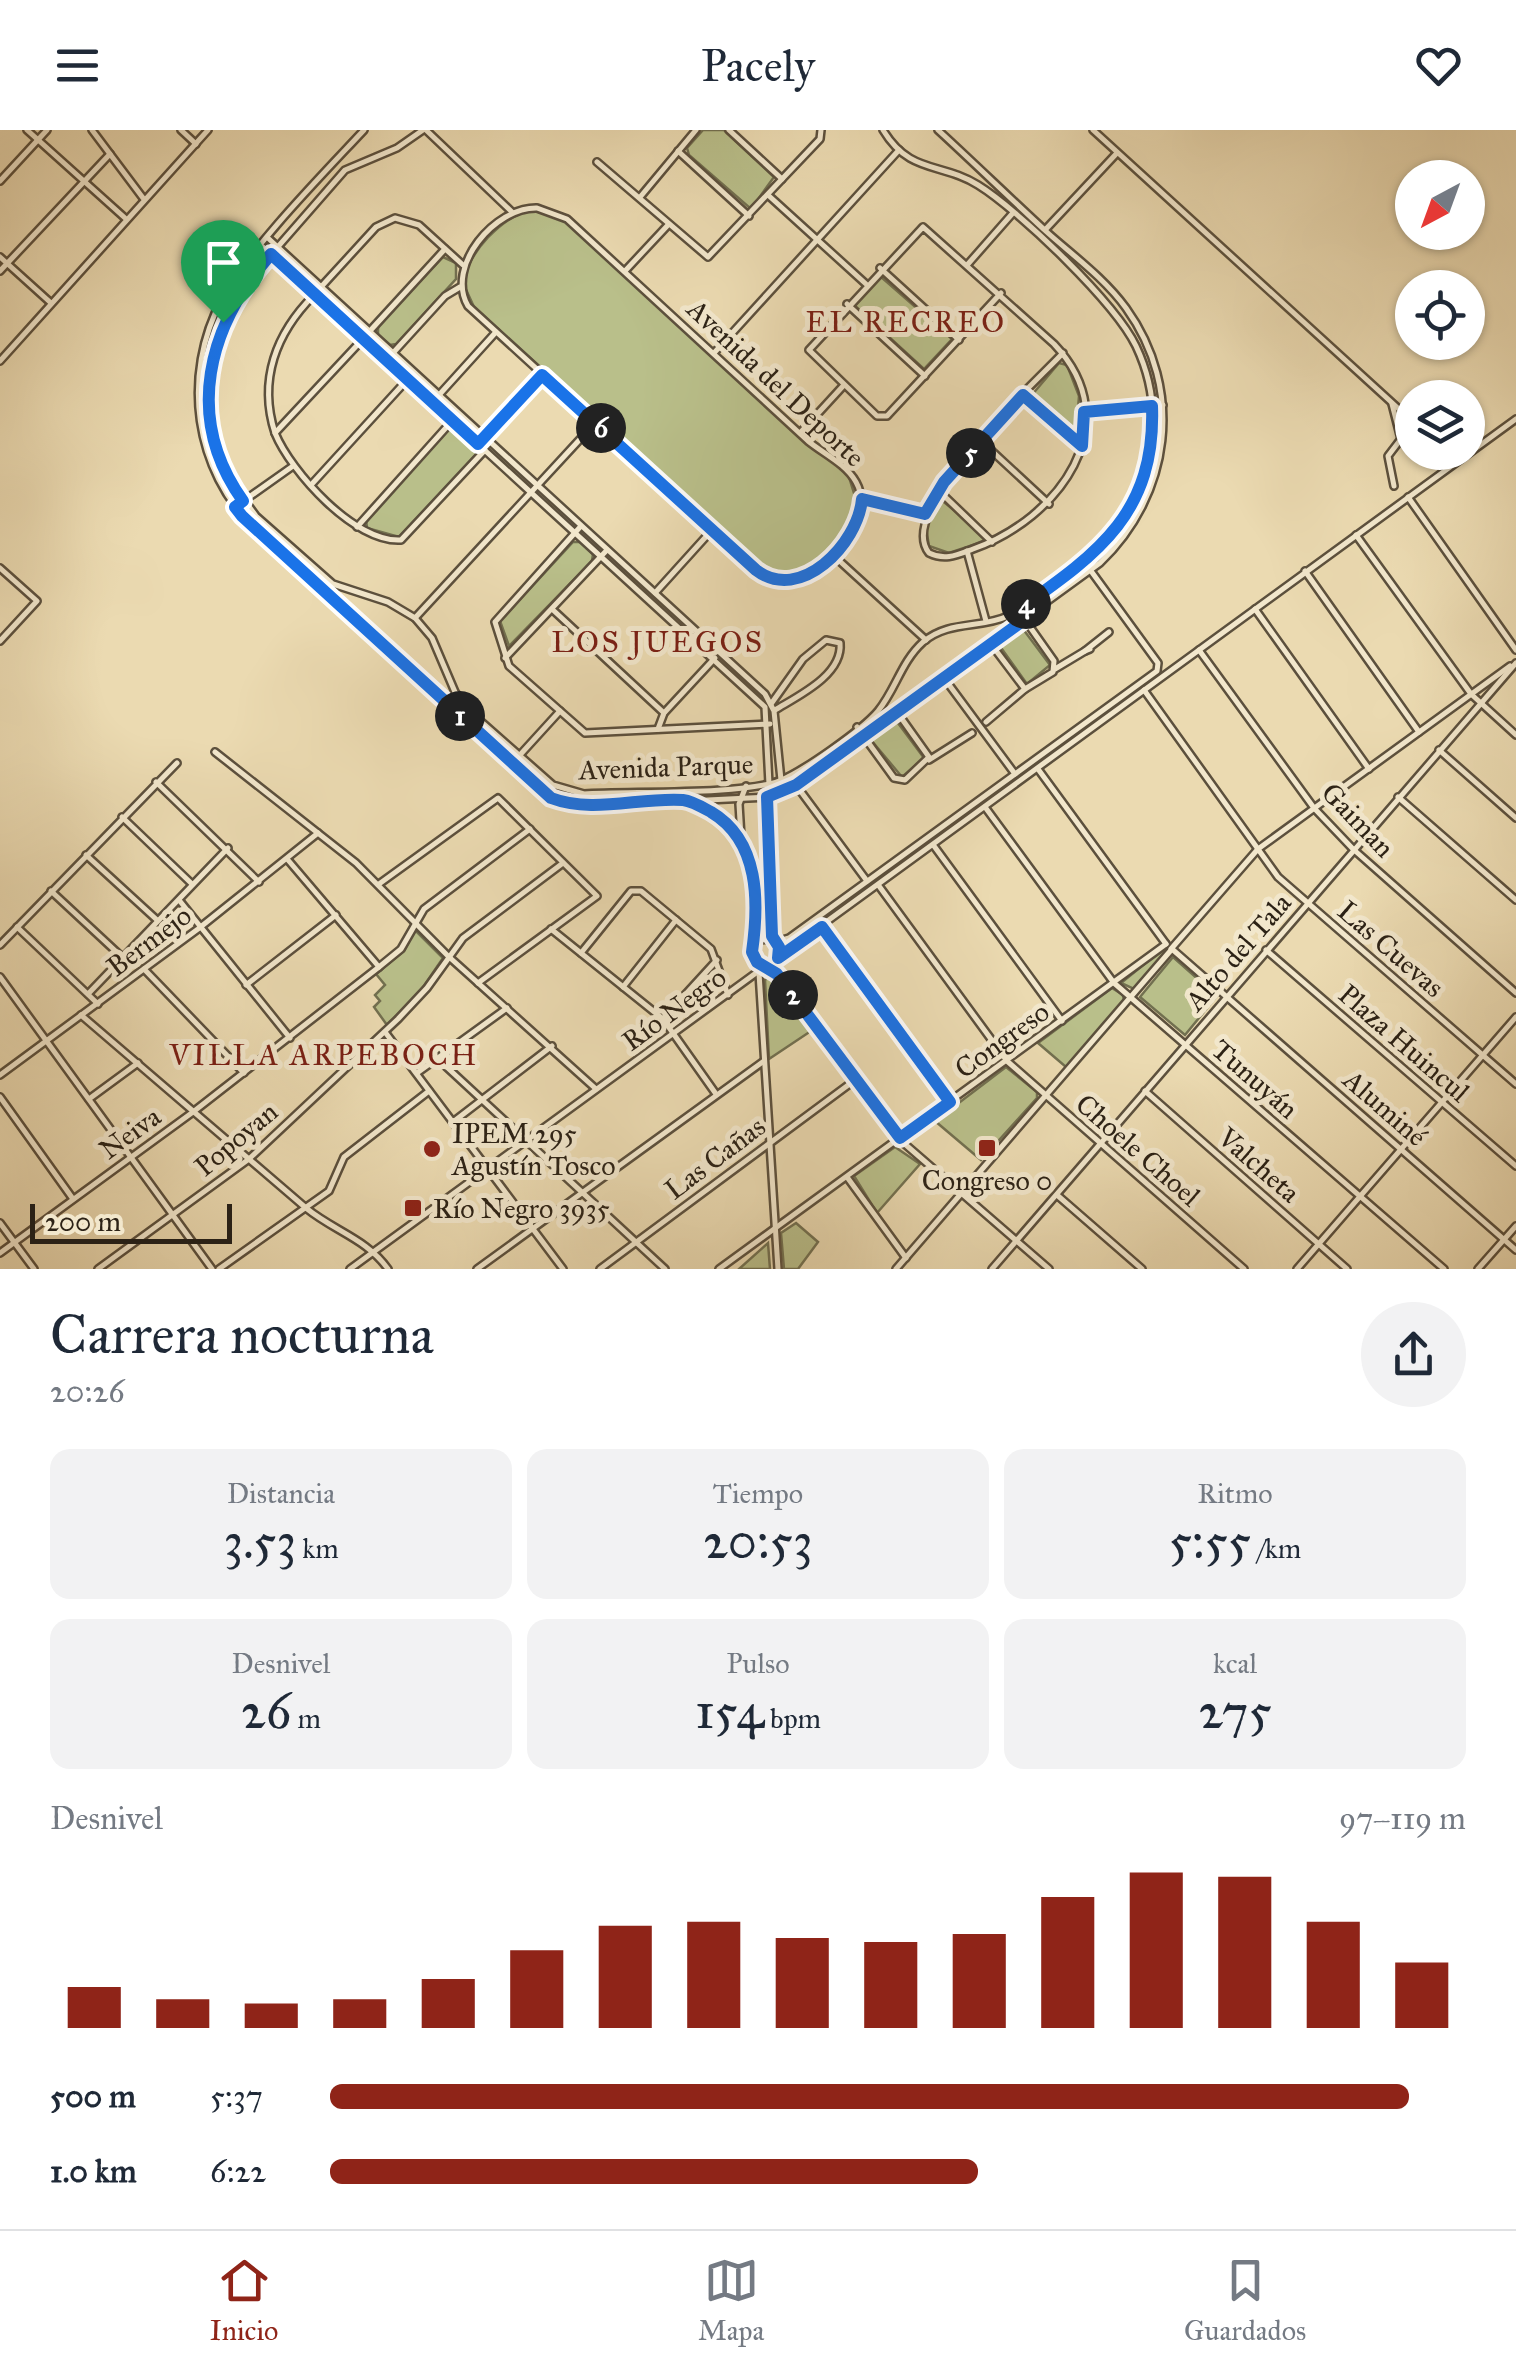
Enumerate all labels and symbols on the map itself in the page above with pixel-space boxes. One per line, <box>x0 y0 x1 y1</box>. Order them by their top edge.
north arrow <box>1395 160 1485 250</box>
pin <box>181 220 266 323</box>
street label: Avenida del Deporte <box>679 291 872 474</box>
district label: EL RECREO <box>805 304 1007 340</box>
pin: 6 <box>576 403 626 453</box>
pin: 5 <box>946 428 996 478</box>
pin: 4 <box>1001 579 1051 629</box>
district label: LOS JUEGOS <box>551 624 765 660</box>
pin: 1 <box>435 691 485 741</box>
street label: Avenida Parque <box>577 746 754 788</box>
street label: Gaiman <box>1314 775 1402 865</box>
street label: Alto del Tala <box>1177 886 1299 1019</box>
street label: Las Cuevas <box>1331 893 1451 1005</box>
street label: Bermejo <box>100 898 198 984</box>
street label: Río Negro <box>615 959 733 1059</box>
pin: 2 <box>768 970 818 1020</box>
street label: Plaza Huincul <box>1331 977 1477 1110</box>
street label: Congreso <box>948 994 1056 1086</box>
street label: Tunuyán <box>1205 1032 1305 1126</box>
district label: VILLA ARPEBOCH <box>168 1037 479 1073</box>
street label: Aluminé <box>1335 1062 1434 1154</box>
street label: Choele Choel <box>1068 1086 1208 1214</box>
street label: Popoyan <box>187 1094 285 1184</box>
street label: Neiva <box>92 1099 168 1167</box>
street label: Las Cañas <box>658 1109 772 1207</box>
place label: IPEM 295 Agustín Tosco <box>451 1116 616 1183</box>
street label: Valcheta <box>1210 1119 1307 1210</box>
marker: Congreso 0 <box>976 1137 998 1159</box>
marker: IPEM 295 Agustín Tosco <box>421 1138 443 1160</box>
place label: Congreso 0 <box>922 1163 1052 1198</box>
place label: Río Negro 3935 <box>433 1191 610 1226</box>
marker: Río Negro 3935 <box>402 1197 424 1219</box>
scale bar <box>30 1199 232 1244</box>

